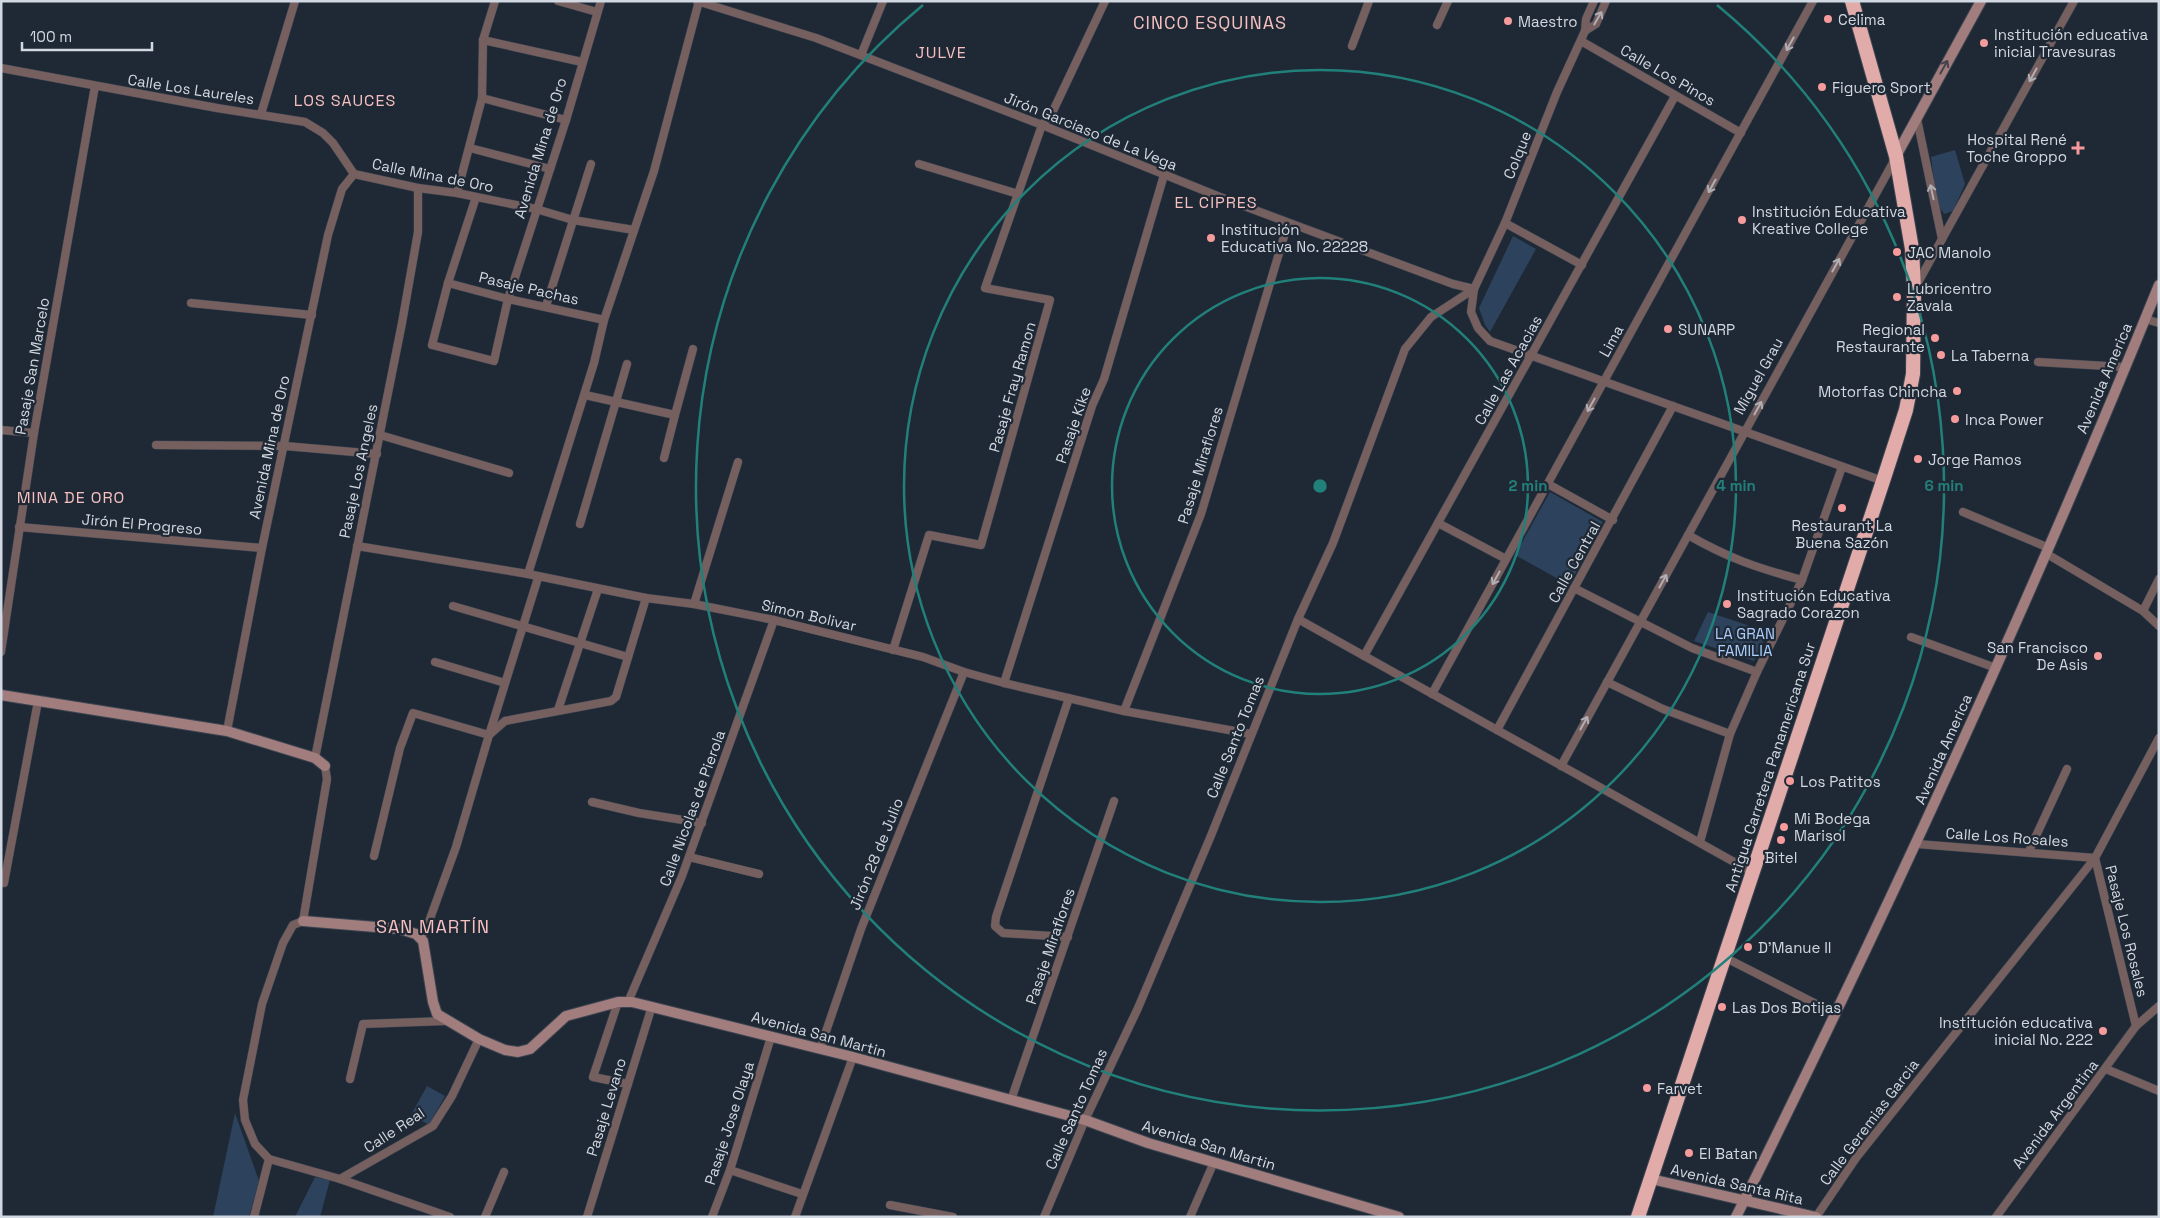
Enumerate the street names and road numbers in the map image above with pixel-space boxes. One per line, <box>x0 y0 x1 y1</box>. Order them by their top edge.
street label: Calle Los Pinos <box>1617 40 1719 110</box>
street label: Calle Los Laureles <box>126 70 256 108</box>
street label: Avenida Mina de Oro <box>510 75 570 221</box>
street label: Jirón Garciaso de La Vega <box>1002 88 1181 175</box>
street label: Colque <box>1499 128 1535 182</box>
street label: Calle Mina de Oro <box>370 154 496 196</box>
street label: Pasaje Pachas <box>477 267 581 309</box>
street label: Pasaje San Marcelo <box>11 296 53 436</box>
street label: Calle Las Acacias <box>1470 312 1546 428</box>
street label: Avenida America <box>2072 319 2136 436</box>
street label: Pasaje Fray Ramon <box>984 320 1040 454</box>
street label: Lima <box>1595 321 1628 360</box>
street label: Miguel Grau <box>1729 334 1787 418</box>
street label: Avenida Mina de Oro <box>245 373 293 521</box>
street label: Pasaje Kike <box>1051 384 1095 466</box>
street label: Pasaje Los Angeles <box>334 402 382 540</box>
street label: Pasaje Miraflores <box>1173 404 1227 526</box>
street label: Jirón El Progreso <box>81 509 203 539</box>
street label: Calle Central <box>1544 518 1604 606</box>
street label: Simon Bolivar <box>760 595 859 635</box>
street label: Antigua Carretera Panamericana Sur <box>1721 640 1820 894</box>
street label: Calle Santo Tomas <box>1202 673 1268 801</box>
street label: Avenida America <box>1910 691 1976 807</box>
street label: Calle Nicolas de Pierola <box>655 727 729 889</box>
street label: Jirón 28 de Julio <box>845 795 907 913</box>
street label: Calle Los Rosales <box>1945 823 2069 851</box>
street label: Pasaje Los Rosales <box>2101 863 2153 999</box>
street label: Pasaje Miraflores <box>1021 885 1079 1007</box>
street label: Avenida San Martin <box>750 1007 888 1061</box>
street label: Calle Santo Tomas <box>1041 1045 1111 1172</box>
street label: Pasaje Levano <box>582 1055 630 1159</box>
street label: Calle Geremias Garcia <box>1815 1055 1923 1189</box>
street label: Avenida Argentina <box>2008 1056 2102 1172</box>
street label: Pasaje Jose Olaya <box>700 1059 758 1187</box>
street label: Calle Real <box>360 1103 428 1157</box>
street label: Avenida San Martin <box>1140 1116 1278 1174</box>
street label: Avenida Santa Rita <box>1669 1159 1806 1209</box>

